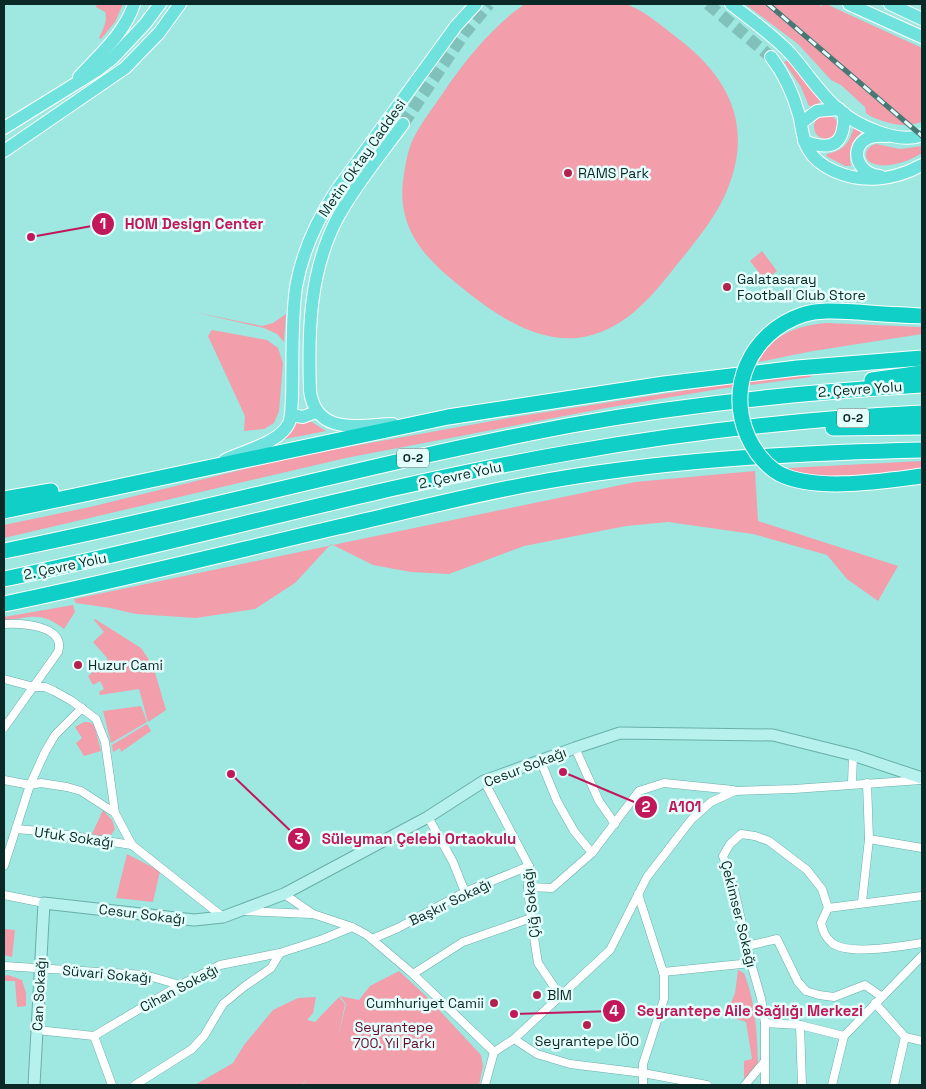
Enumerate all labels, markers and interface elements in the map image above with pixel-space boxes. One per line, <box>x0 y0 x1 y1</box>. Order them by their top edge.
street label: Metin Oktay Caddesi <box>315 96 409 220</box>
place label: RAMS Park <box>578 164 650 182</box>
marker: RAMS Park <box>562 167 574 179</box>
callout: HOM Design Center <box>90 209 274 239</box>
text: 1 <box>100 214 106 233</box>
text: HOM Design Center <box>125 214 263 233</box>
place label: Galatasaray Football Club Store <box>737 270 866 304</box>
marker: Galatasaray Football Club Store <box>721 281 733 293</box>
street label: 2. Çevre Yolu <box>817 377 903 401</box>
road number: O-2 <box>837 408 869 428</box>
road number: O-2 <box>397 448 429 468</box>
street label: 2. Çevre Yolu <box>417 457 503 493</box>
street label: 2. Çevre Yolu <box>22 548 108 584</box>
place label: Huzur Cami <box>88 656 163 674</box>
marker: Huzur Cami <box>72 659 84 671</box>
street label: Cesur Sokağı <box>481 743 569 791</box>
callout: A101 <box>634 792 711 822</box>
text: 2 <box>642 797 651 816</box>
text: A101 <box>669 797 701 816</box>
street label: Ufuk Sokağı <box>33 823 115 851</box>
callout: Süleyman Çelebi Ortaokulu <box>287 824 526 854</box>
text: 3 <box>294 829 304 848</box>
text: Süleyman Çelebi Ortaokulu <box>322 829 516 848</box>
street label: Çekimser Sokağı <box>717 859 761 969</box>
street label: Çiğ Sokağı <box>518 867 544 939</box>
street label: Başkır Sokağı <box>406 874 494 930</box>
street label: Cesur Sokağı <box>98 900 186 928</box>
street label: Can Sokağı <box>28 957 50 1031</box>
street label: Cihan Sokağı <box>137 960 221 1016</box>
street label: Süvari Sokağı <box>62 961 152 987</box>
place label: BİM <box>547 986 572 1004</box>
marker: BİM <box>531 989 543 1001</box>
place label: Cumhuriyet Camii <box>366 994 484 1012</box>
callout: Seyrantepe Aile Sağlığı Merkezi <box>602 996 873 1026</box>
marker: Cumhuriyet Camii <box>488 997 500 1009</box>
text: 4 <box>609 1001 619 1020</box>
text: Seyrantepe Aile Sağlığı Merkezi <box>637 1001 863 1020</box>
park label: Seyrantepe 700. Yıl Parkı <box>353 1018 435 1052</box>
marker: Seyrantepe İÖO <box>581 1019 593 1031</box>
place label: Seyrantepe İÖO <box>535 1032 639 1050</box>

